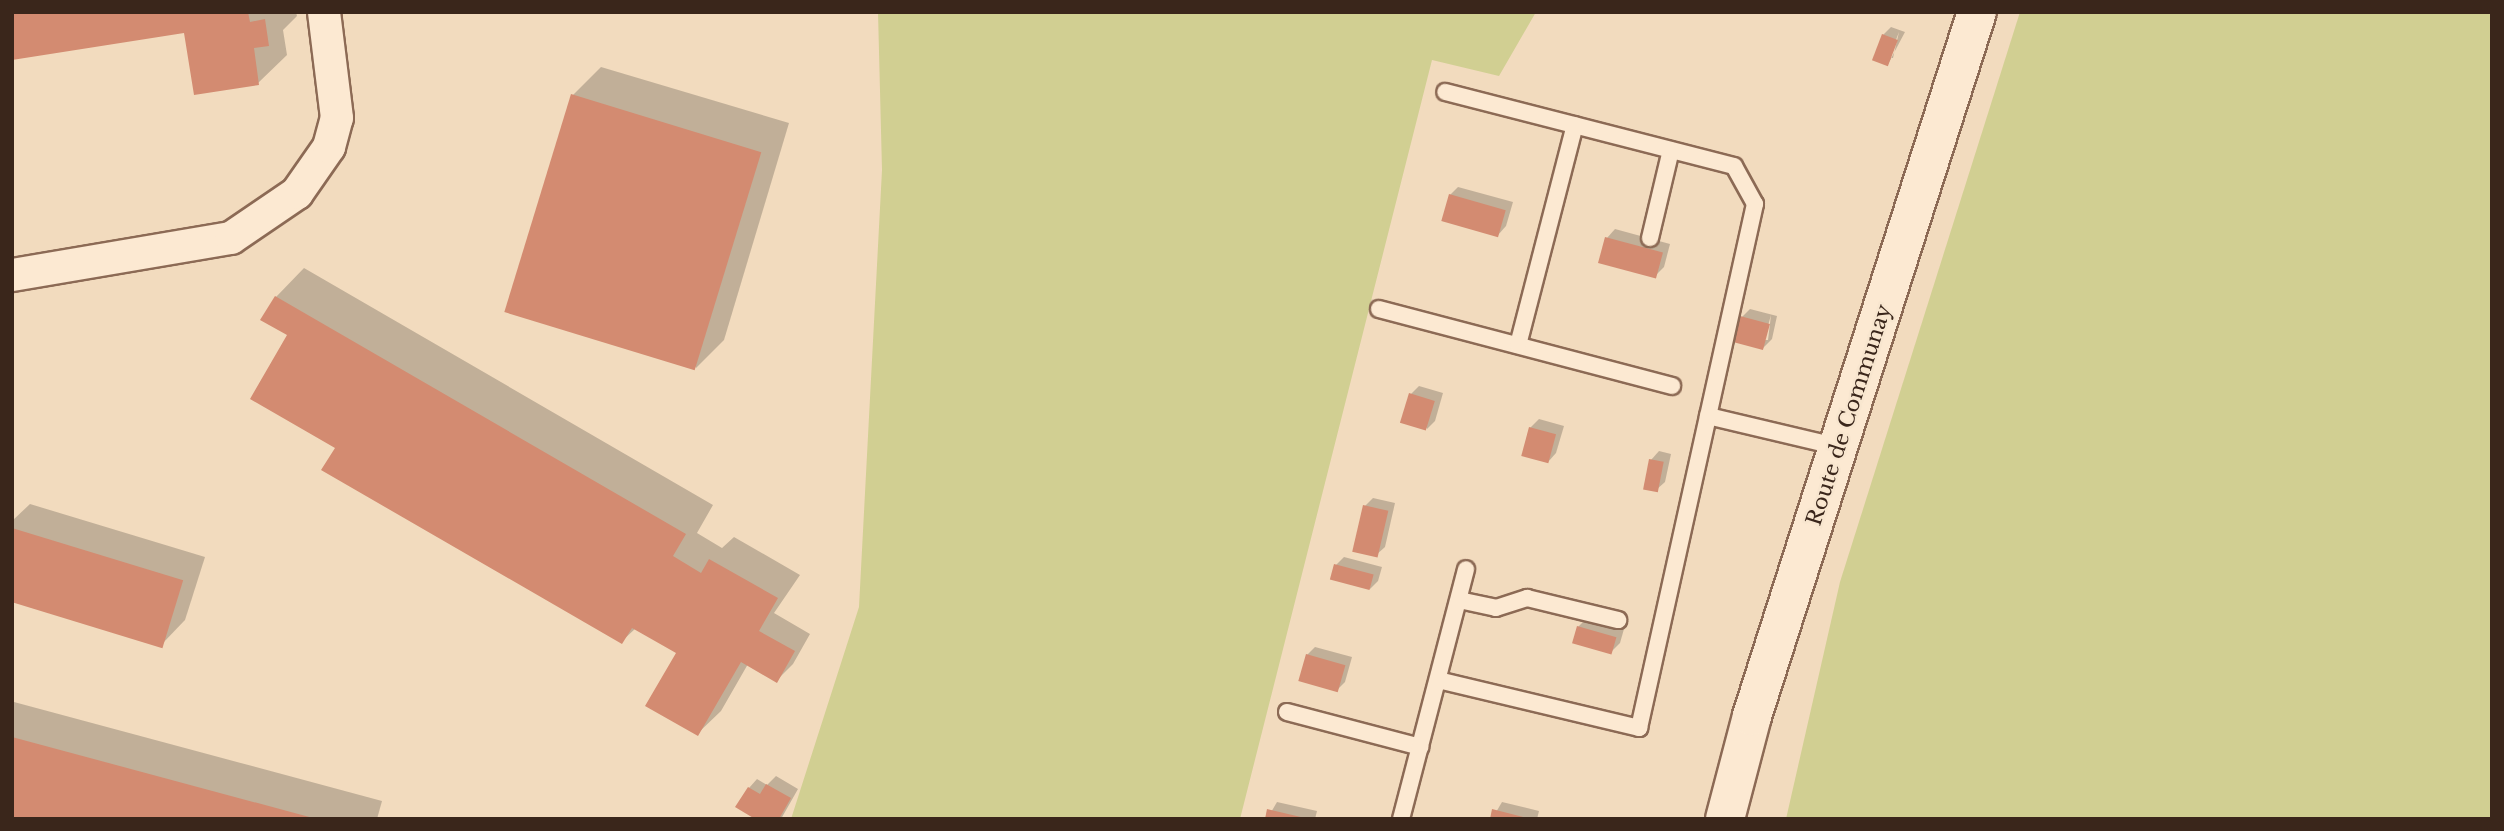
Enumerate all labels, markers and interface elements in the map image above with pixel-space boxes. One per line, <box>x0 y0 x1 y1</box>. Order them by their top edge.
street label: Route de Communay <box>1801 301 1897 529</box>

